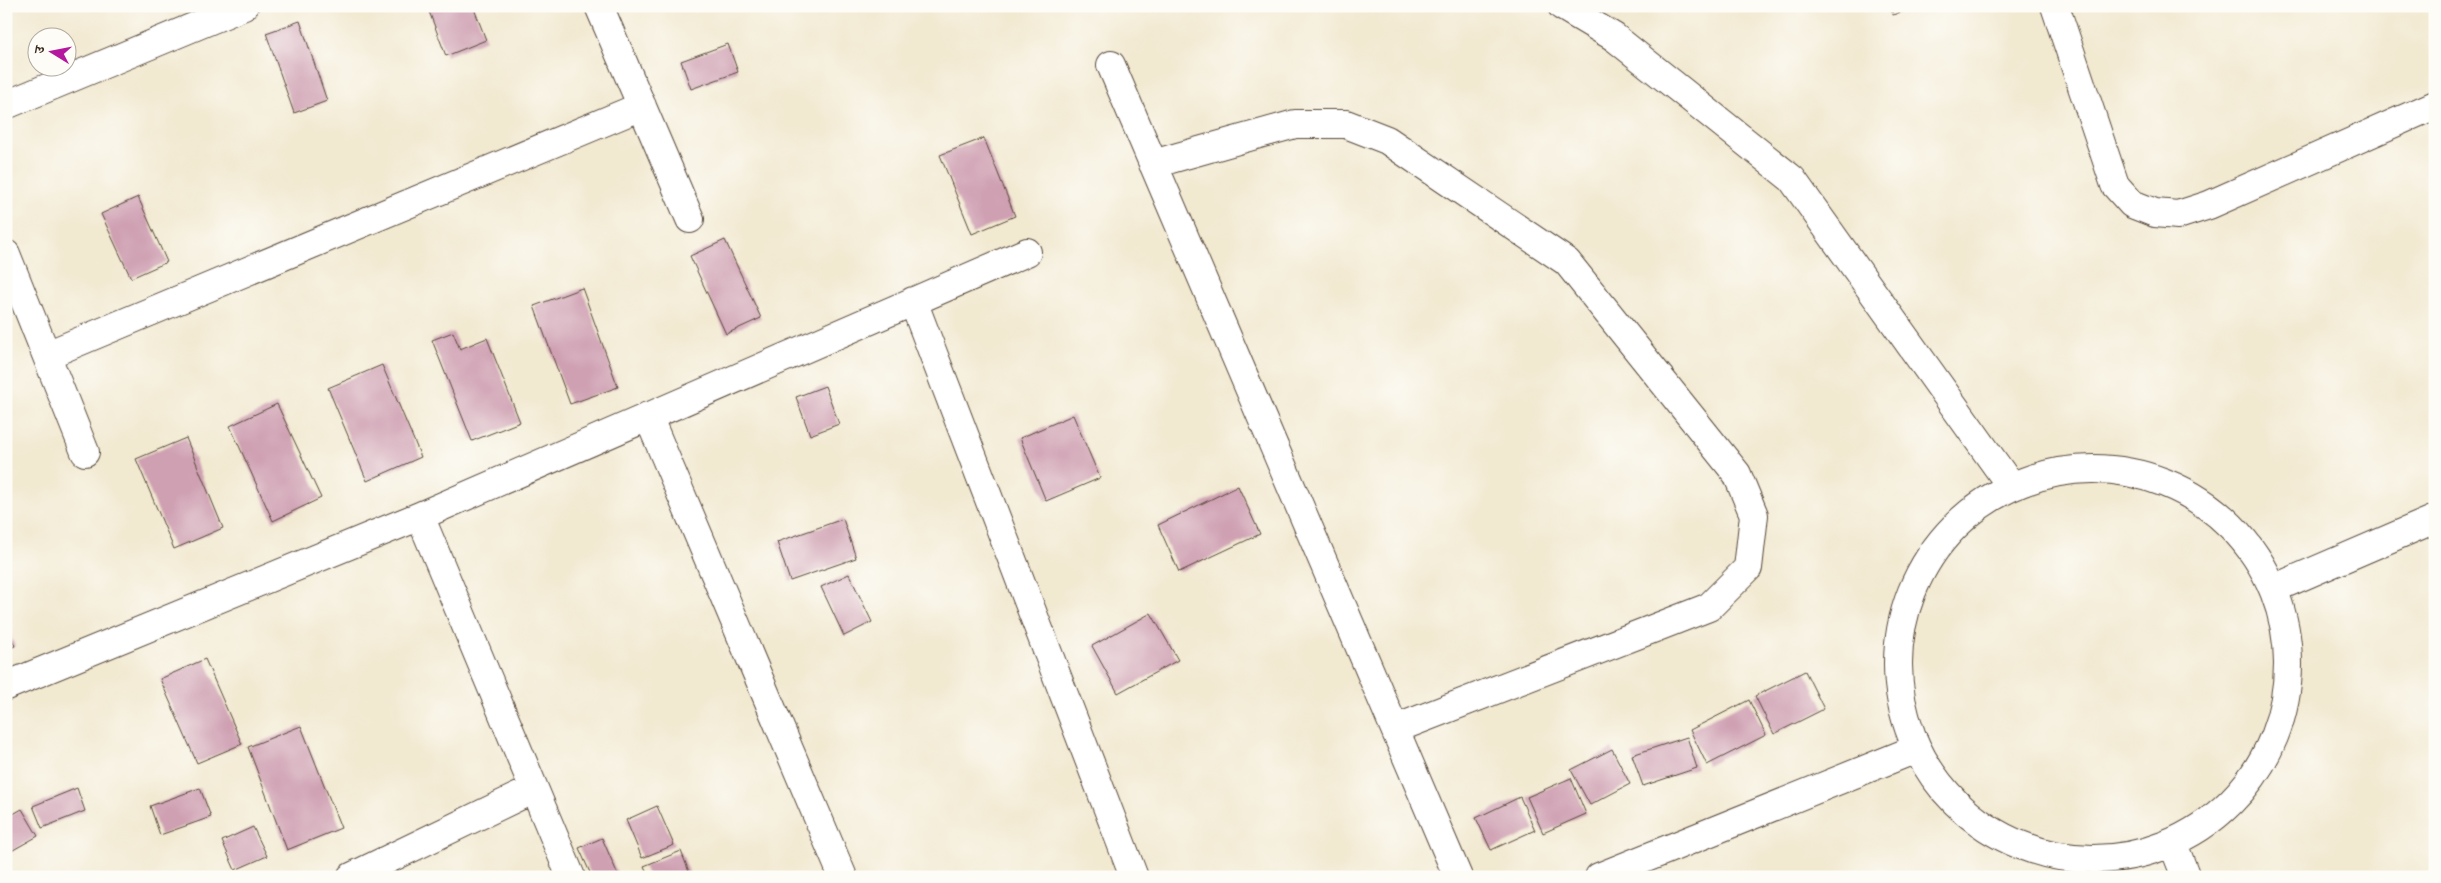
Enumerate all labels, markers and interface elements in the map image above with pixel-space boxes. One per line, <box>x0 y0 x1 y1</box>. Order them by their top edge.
north arrow <box>28 28 78 78</box>
text: उ <box>31 44 49 56</box>

